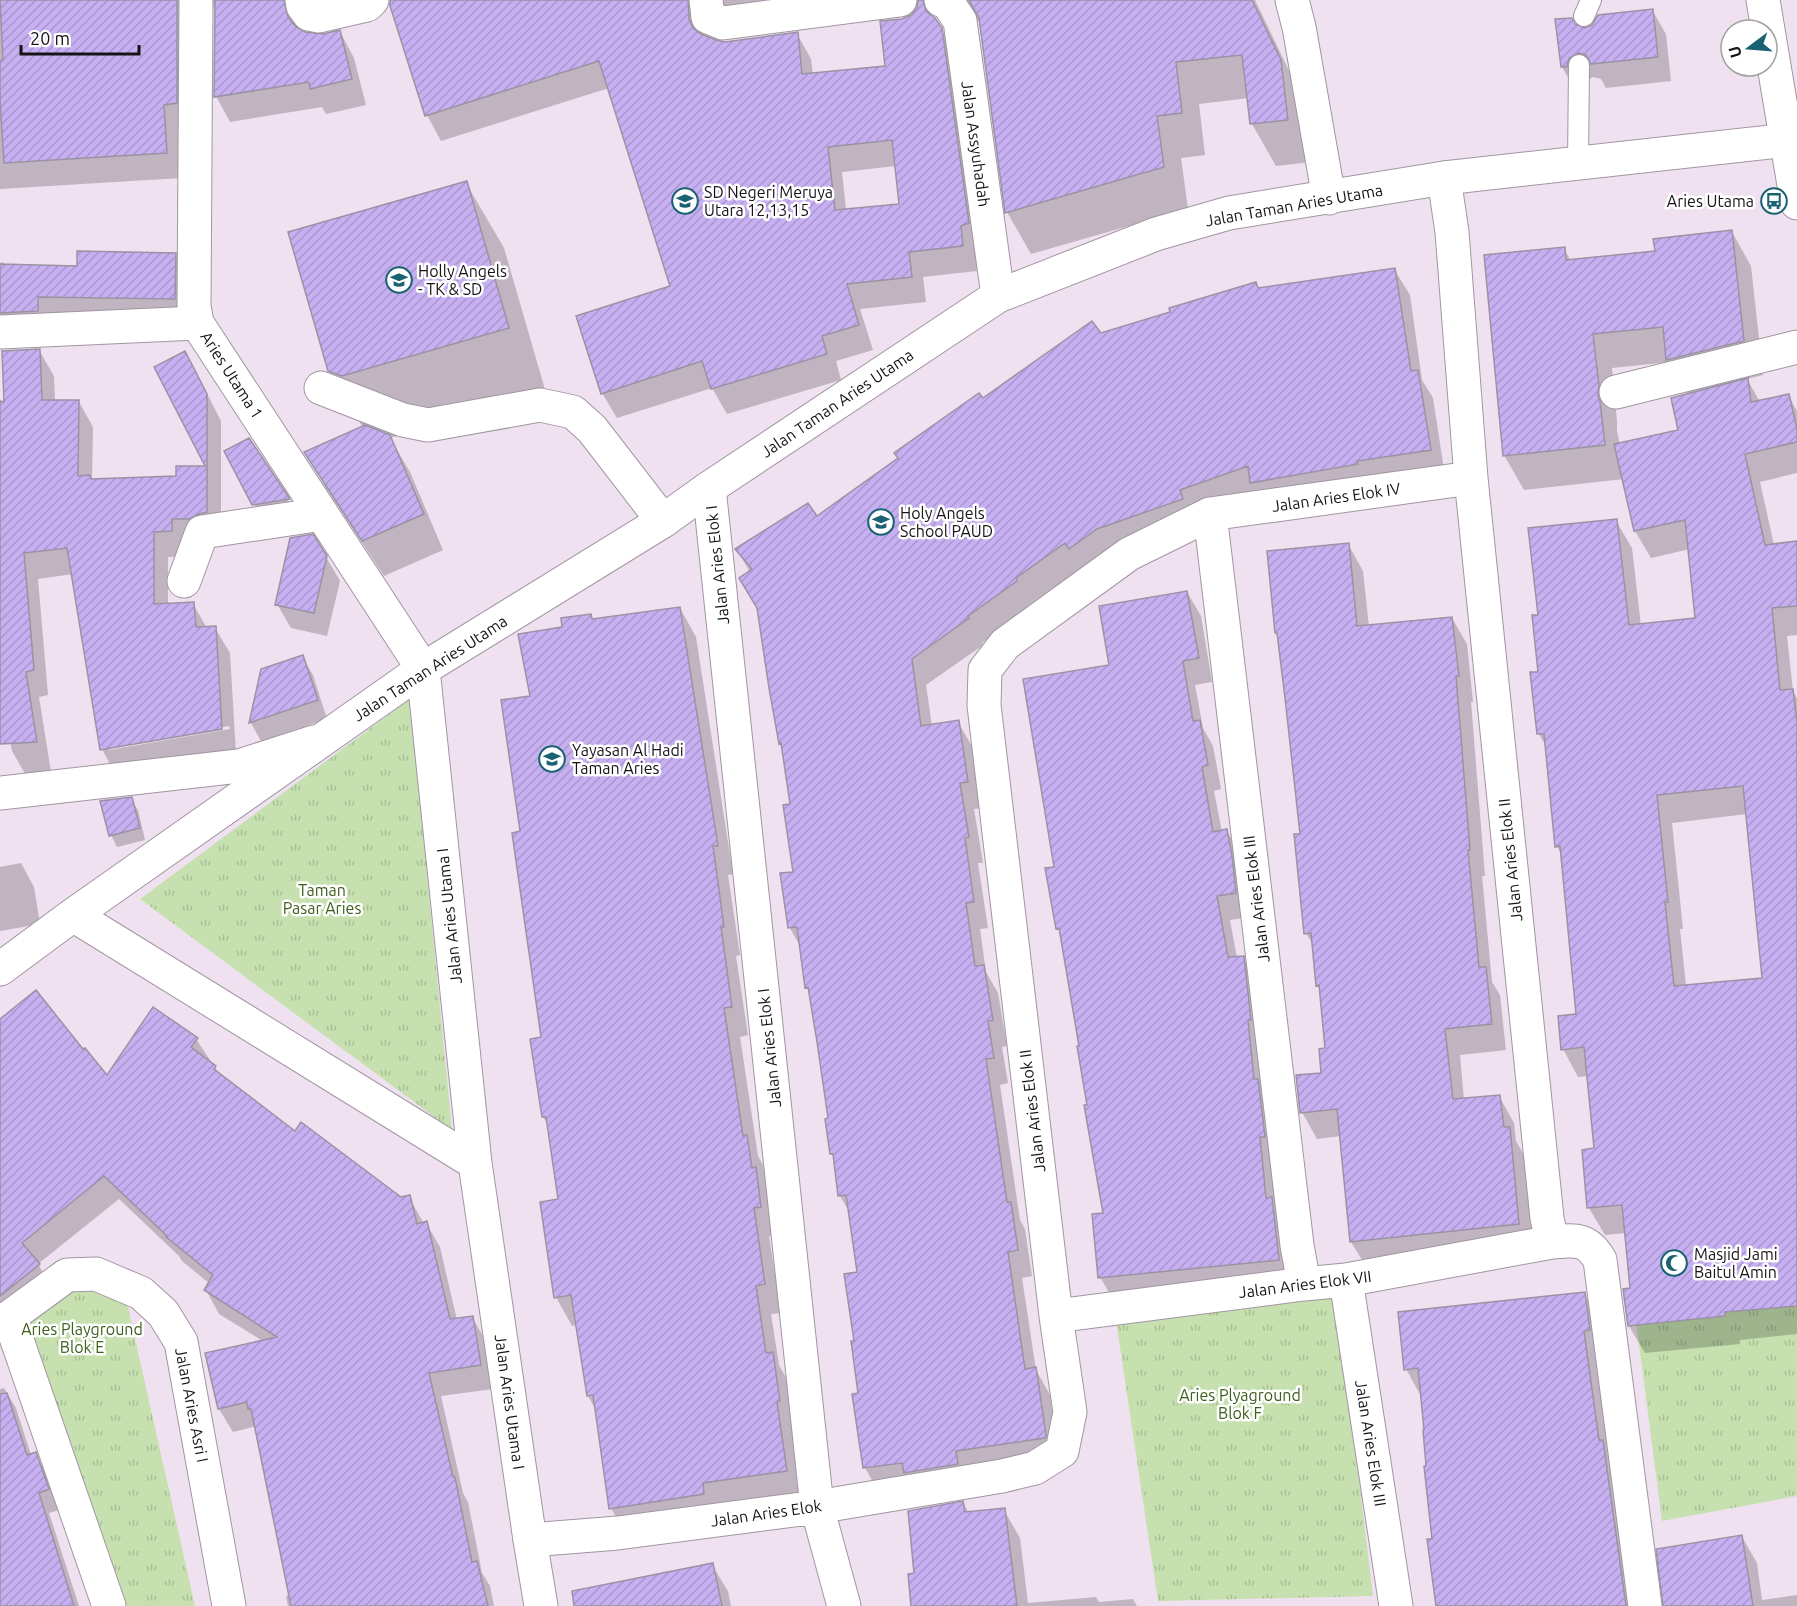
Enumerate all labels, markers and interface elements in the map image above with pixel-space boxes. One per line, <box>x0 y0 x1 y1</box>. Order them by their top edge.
scale bar <box>21 18 140 56</box>
north arrow <box>1719 18 1779 78</box>
text: 20 m <box>30 28 70 48</box>
text: U <box>1724 44 1745 60</box>
street label: Jalan Assyuhadah <box>958 80 994 208</box>
street label: Jalan Taman Aries Utama <box>1204 181 1384 229</box>
place label: SD Negeri Meruya Utara 12,13,15 <box>704 183 833 219</box>
school or university icon: SD Negeri Meruya Utara 12,13,15 <box>670 186 700 216</box>
bus stop icon: Aries Utama <box>1759 186 1789 216</box>
place label: Aries Utama <box>1667 192 1754 210</box>
place label: Holly Angels - TK & SD <box>418 262 507 298</box>
school or university icon: Holly Angels - TK & SD <box>384 265 414 295</box>
street label: Aries Utama 1 <box>197 328 267 422</box>
street label: Jalan Taman Aries Utama <box>757 345 917 461</box>
street label: Jalan Aries Elok IV <box>1271 479 1401 515</box>
place label: Holy Angels School PAUD <box>900 504 993 540</box>
street label: Jalan Aries Elok I <box>702 505 732 625</box>
school or university icon: Holy Angels School PAUD <box>866 507 896 537</box>
street label: Jalan Taman Aries Utama <box>350 611 510 725</box>
place label: Yayasan Al Hadi Taman Aries <box>572 741 684 777</box>
school or university icon: Yayasan Al Hadi Taman Aries <box>537 744 567 774</box>
street label: Jalan Aries Elok II <box>1495 798 1525 922</box>
street label: Jalan Aries Elok III <box>1239 835 1273 963</box>
street label: Jalan Aries Utama I <box>433 847 465 985</box>
park label: Taman Pasar Aries <box>283 881 361 917</box>
street label: Jalan Aries Elok I <box>754 988 784 1108</box>
street label: Jalan Aries Elok II <box>1016 1049 1048 1173</box>
place label: Masjid Jami Baitul Amin <box>1694 1245 1778 1281</box>
mosque icon: Masjid Jami Baitul Amin <box>1659 1248 1689 1278</box>
street label: Jalan Aries Elok VII <box>1238 1267 1372 1301</box>
park label: Aries Playground Blok E <box>21 1320 143 1356</box>
street label: Jalan Aries Utama I <box>492 1333 528 1471</box>
street label: Jalan Aries Asri I <box>172 1346 212 1464</box>
street label: Jalan Aries Elok III <box>1352 1379 1390 1507</box>
park label: Aries Plyaground Blok F <box>1179 1386 1301 1422</box>
street label: Jalan Aries Elok <box>709 1496 823 1530</box>

